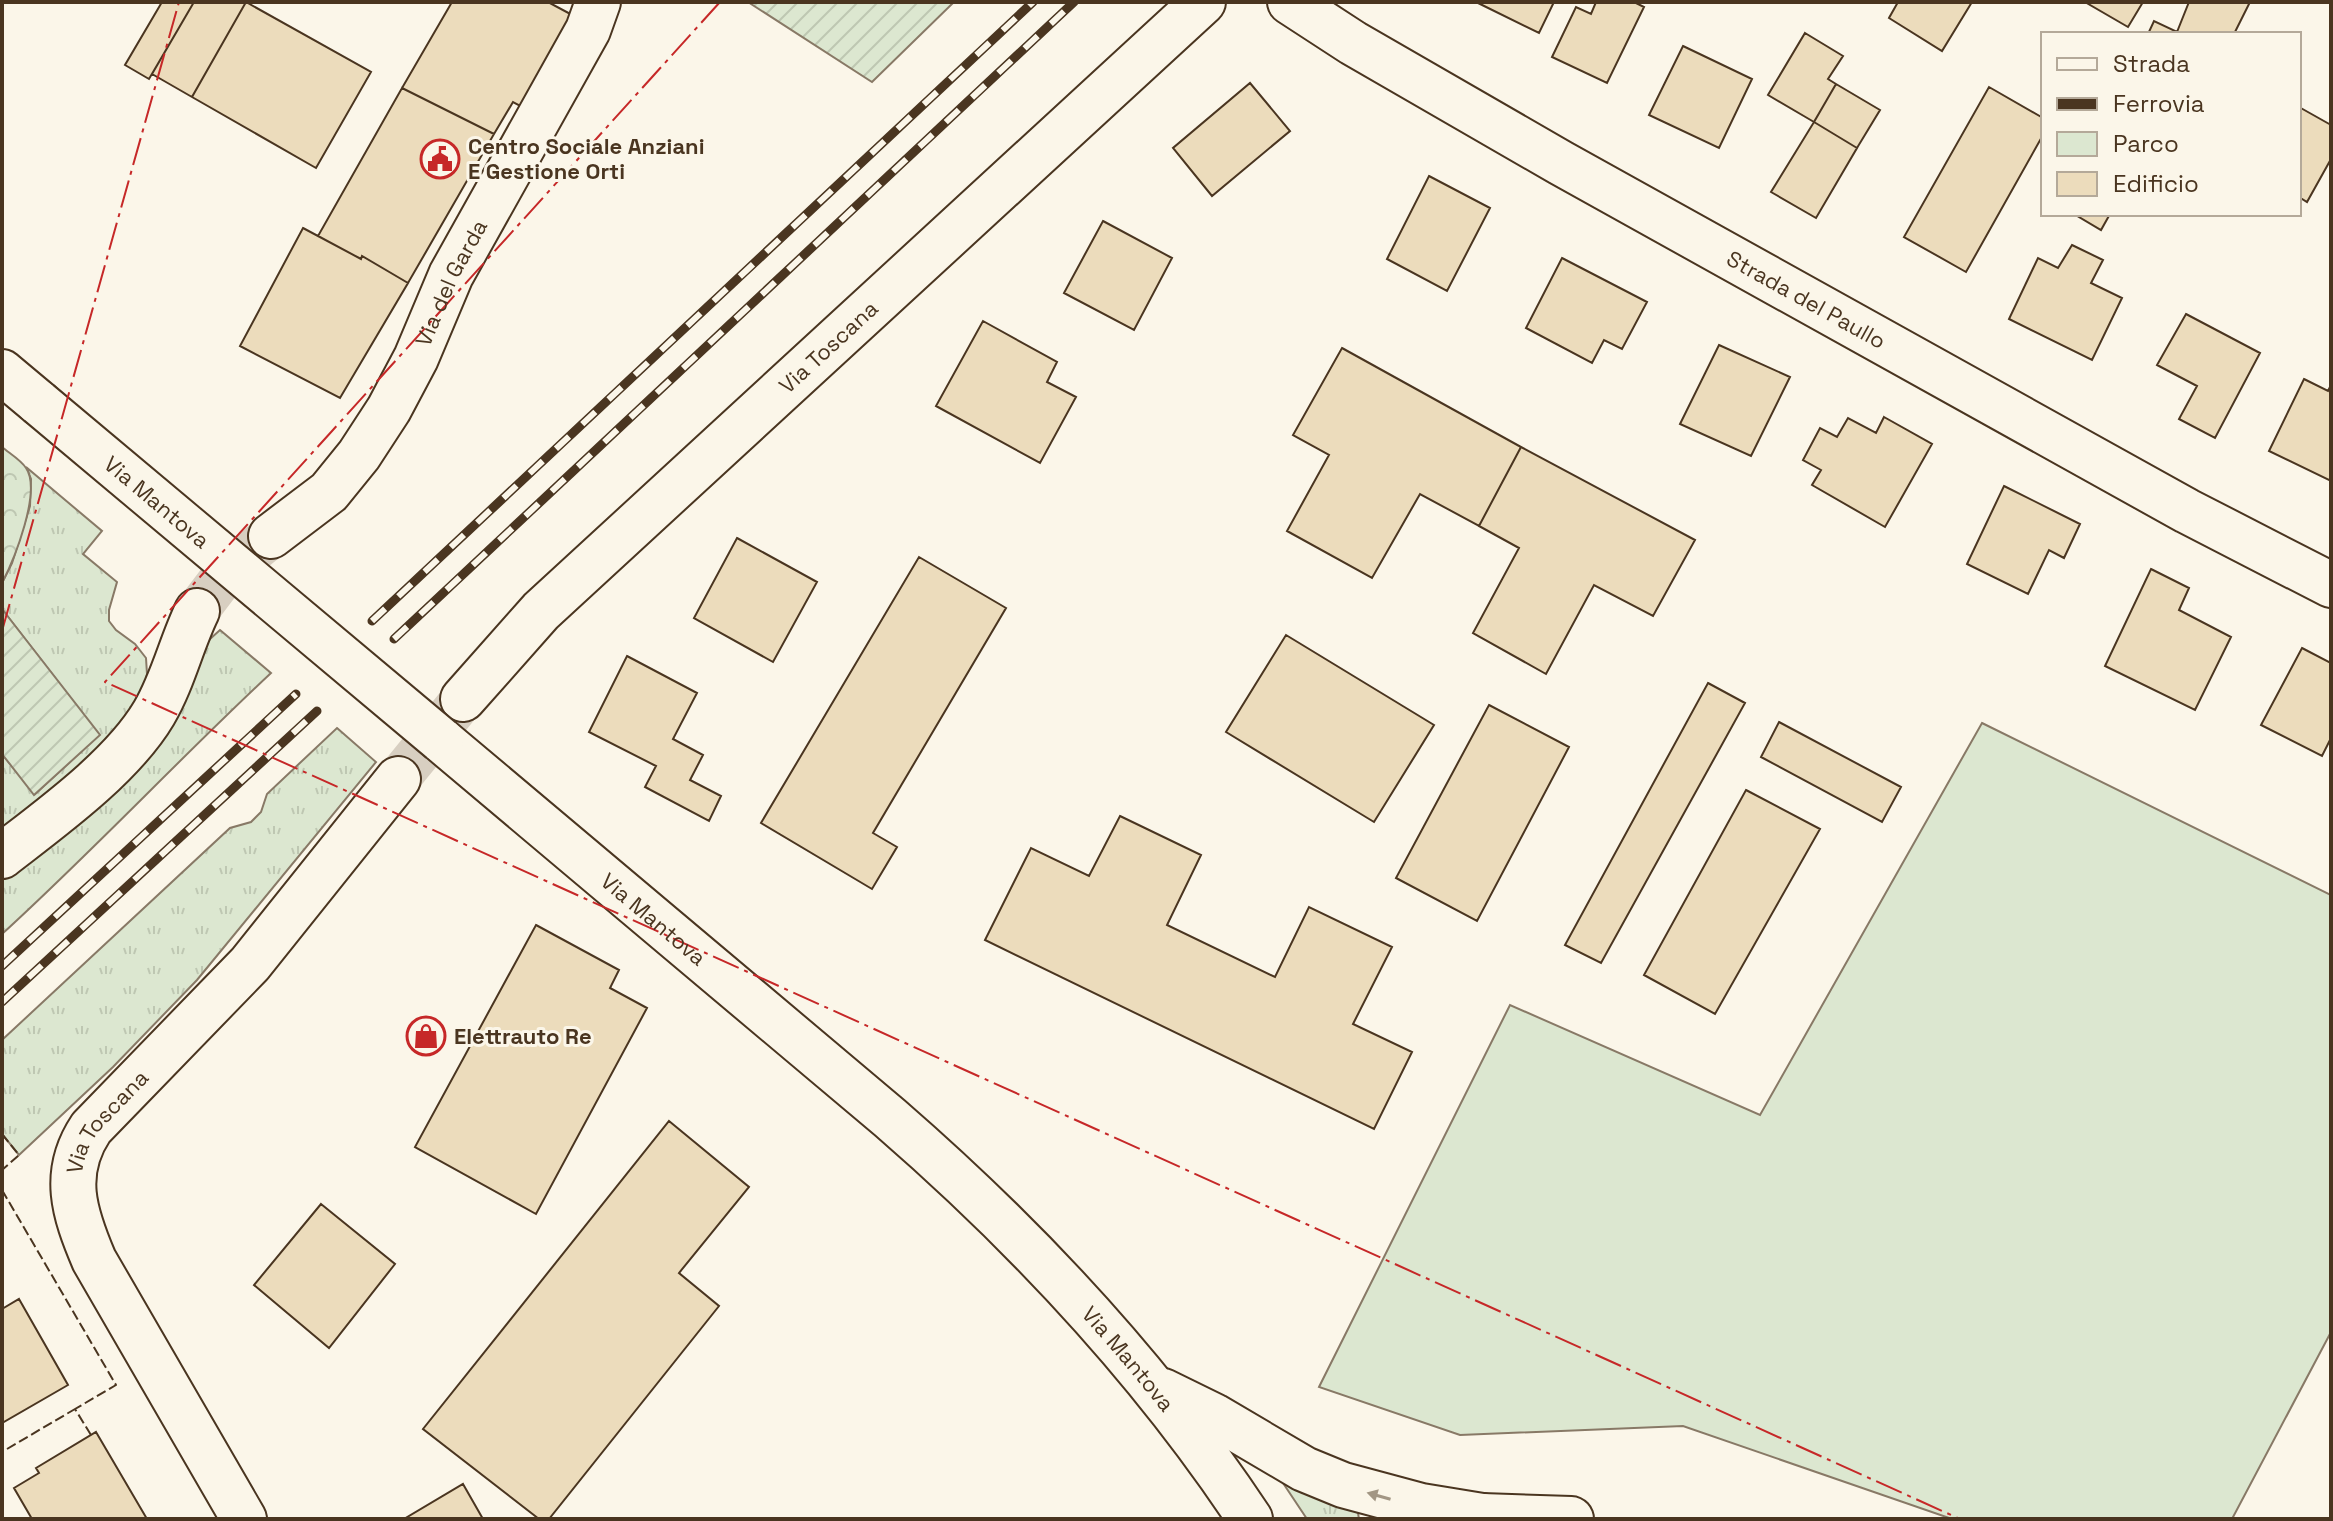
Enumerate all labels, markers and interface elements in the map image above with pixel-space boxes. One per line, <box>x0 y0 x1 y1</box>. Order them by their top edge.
legend <box>2041 32 2301 216</box>
text: Strada <box>2113 48 2190 79</box>
text: Ferrovia <box>2113 88 2205 119</box>
text: Parco <box>2113 128 2179 159</box>
place label: Centro Sociale Anziani E Gestione Orti <box>468 132 705 185</box>
public building icon: Centro Sociale Anziani E Gestione Orti <box>419 138 461 180</box>
text: Edificio <box>2113 168 2199 199</box>
street label: Via del Garda <box>409 214 493 350</box>
street label: Strada del Paullo <box>1722 244 1891 355</box>
street label: Via Toscana <box>773 294 884 399</box>
street label: Via Mantova <box>98 450 216 554</box>
street label: Via Mantova <box>595 867 712 972</box>
shop icon: Elettrauto Re <box>405 1015 447 1057</box>
place label: Elettrauto Re <box>454 1022 592 1050</box>
street label: Via Toscana <box>60 1063 154 1175</box>
street label: Via Mantova <box>1076 1300 1181 1417</box>
one-way arrow <box>1366 1489 1391 1501</box>

